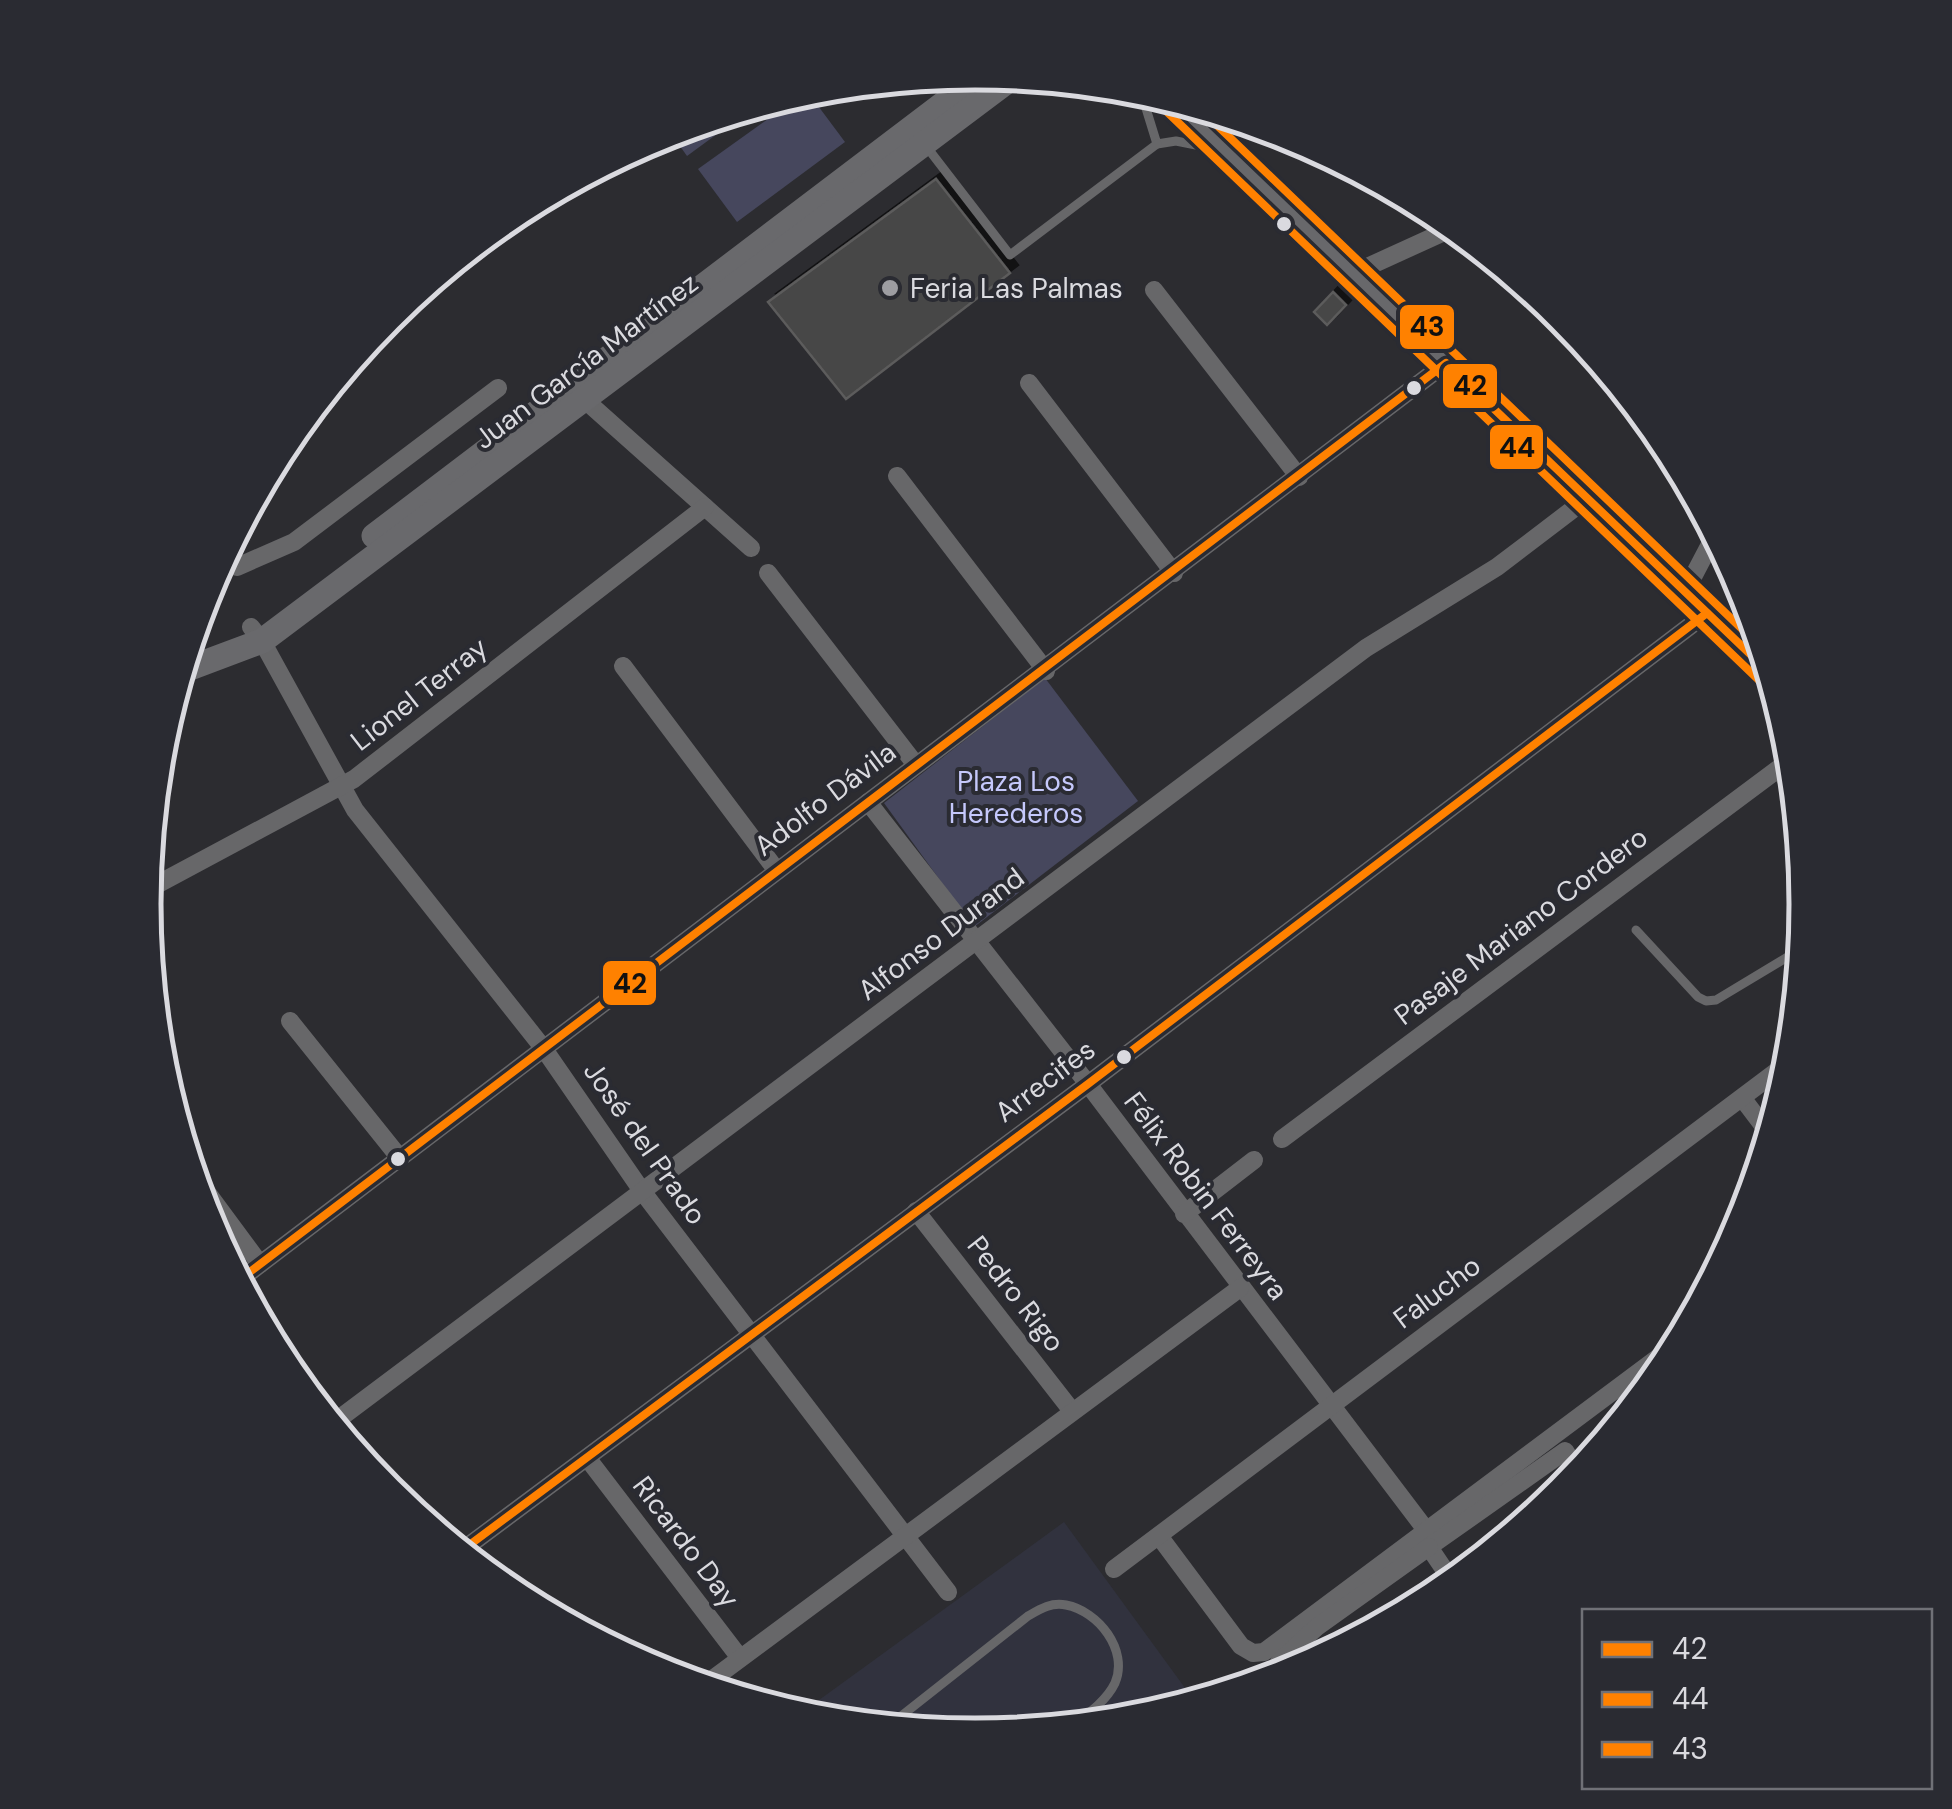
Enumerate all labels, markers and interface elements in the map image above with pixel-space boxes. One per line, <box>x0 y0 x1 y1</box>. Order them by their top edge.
unlabelled marker <box>1274 214 1294 234</box>
street label: Juan García Martínez <box>467 265 705 457</box>
place label: Feria Las Palmas <box>910 270 1123 307</box>
marker: Feria Las Palmas <box>879 277 901 299</box>
line badge: 43 <box>1398 303 1456 351</box>
text: 43 <box>1409 308 1445 345</box>
line badge: 42 <box>1441 362 1499 410</box>
text: 42 <box>1453 367 1487 404</box>
unlabelled marker <box>1404 378 1424 398</box>
line badge: 44 <box>1488 423 1545 471</box>
text: 44 <box>1499 429 1535 466</box>
street label: Lionel Terray <box>343 629 495 759</box>
street label: Adolfo Dávila <box>747 734 903 864</box>
park label: Plaza Los Herederos <box>949 763 1083 832</box>
street label: Pasaje Mariano Cordero <box>1387 819 1655 1033</box>
street label: Alfonso Durand <box>850 859 1032 1009</box>
line badge: 42 <box>601 959 658 1007</box>
text: 42 <box>613 965 647 1002</box>
street label: Arrecifes <box>987 1031 1103 1131</box>
unlabelled marker <box>1114 1047 1134 1067</box>
street label: José del Prado <box>575 1054 715 1232</box>
street label: Félix Robin Ferreyra <box>1115 1084 1297 1308</box>
unlabelled marker <box>388 1149 408 1169</box>
street label: Pedro Rigo <box>959 1228 1073 1360</box>
street label: Falucho <box>1386 1247 1488 1337</box>
street label: Ricardo Day <box>624 1469 748 1615</box>
legend <box>1582 1609 1932 1789</box>
text: 42 <box>1672 1629 1708 1668</box>
text: 44 <box>1672 1679 1708 1718</box>
text: 43 <box>1672 1729 1708 1768</box>

